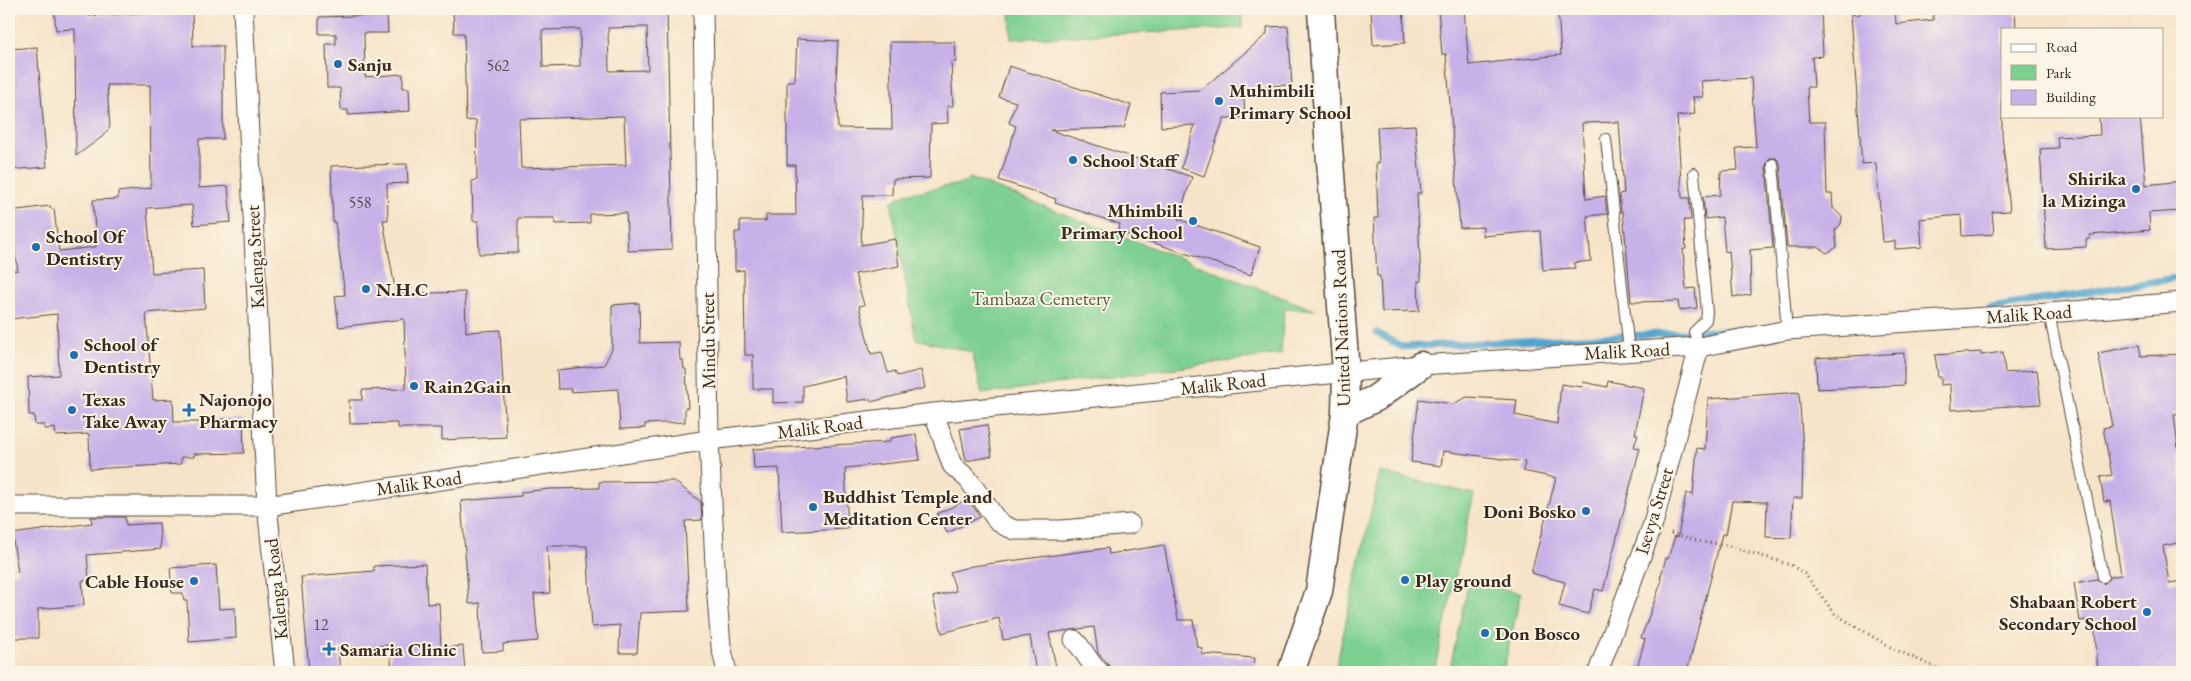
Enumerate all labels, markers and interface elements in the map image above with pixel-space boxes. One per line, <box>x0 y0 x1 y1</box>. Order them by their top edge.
legend <box>2001 28 2164 118</box>
text: Road <box>2046 37 2078 56</box>
place label: Sanju <box>348 52 393 77</box>
house number: 562 <box>486 55 510 76</box>
marker: Sanju <box>332 58 344 70</box>
text: Park <box>2046 63 2073 82</box>
place label: Muhimbili Primary School <box>1229 78 1352 125</box>
text: Building <box>2046 87 2096 106</box>
marker: Muhimbili Primary School <box>1213 95 1225 107</box>
place label: School Staff <box>1083 148 1179 173</box>
marker: School Staff <box>1067 154 1079 166</box>
place label: Shirika la Mizinga <box>2042 166 2127 213</box>
marker: Shirika la Mizinga <box>2130 183 2142 195</box>
house number: 558 <box>348 192 372 213</box>
place label: Mhimbili Primary School <box>1061 198 1184 245</box>
street label: Kalenga Street <box>240 204 270 310</box>
marker: Mhimbili Primary School <box>1187 215 1199 227</box>
place label: School Of Dentistry <box>46 224 126 271</box>
marker: School Of Dentistry <box>30 241 42 253</box>
street label: United Nations Road <box>1326 248 1356 407</box>
place label: N.H.C <box>376 277 429 302</box>
marker: N.H.C <box>360 283 372 295</box>
park label: Tambaza Cemetery <box>971 286 1111 311</box>
street label: Mindu Street <box>695 292 721 390</box>
street label: Malik Road <box>1985 299 2073 329</box>
place label: School of Dentistry <box>84 332 161 379</box>
street label: Malik Road <box>1583 336 1671 366</box>
marker: School of Dentistry <box>68 349 80 361</box>
street label: Malik Road <box>1179 367 1267 401</box>
place label: Rain2Gain <box>424 374 512 399</box>
marker: Rain2Gain <box>408 380 420 392</box>
place label: Texas Take Away <box>82 387 168 434</box>
place label: Najonojo Pharmacy <box>199 387 279 434</box>
marker: Texas Take Away <box>66 404 78 416</box>
marker: Najonojo Pharmacy <box>183 404 195 416</box>
street label: Malik Road <box>776 409 865 445</box>
street label: Malik Road <box>375 465 464 501</box>
street label: Isevya Street <box>1629 465 1679 557</box>
place label: Buddhist Temple and Meditation Center <box>823 484 993 531</box>
place label: Doni Bosko <box>1483 499 1576 524</box>
marker: Buddhist Temple and Meditation Center <box>807 501 819 513</box>
marker: Doni Bosko <box>1580 505 1592 517</box>
street label: Kalenga Road <box>258 537 294 641</box>
place label: Play ground <box>1415 568 1512 593</box>
place label: Cable House <box>85 569 184 594</box>
marker: Play ground <box>1399 574 1411 586</box>
marker: Cable House <box>188 575 200 587</box>
place label: Shabaan Robert Secondary School <box>1999 589 2138 636</box>
marker: Shabaan Robert Secondary School <box>2141 606 2153 618</box>
house number: 12 <box>313 614 329 635</box>
place label: Don Bosco <box>1495 621 1580 646</box>
marker: Don Bosco <box>1479 627 1491 639</box>
place label: Samaria Clinic <box>340 637 457 662</box>
marker: Samaria Clinic <box>322 642 336 656</box>

